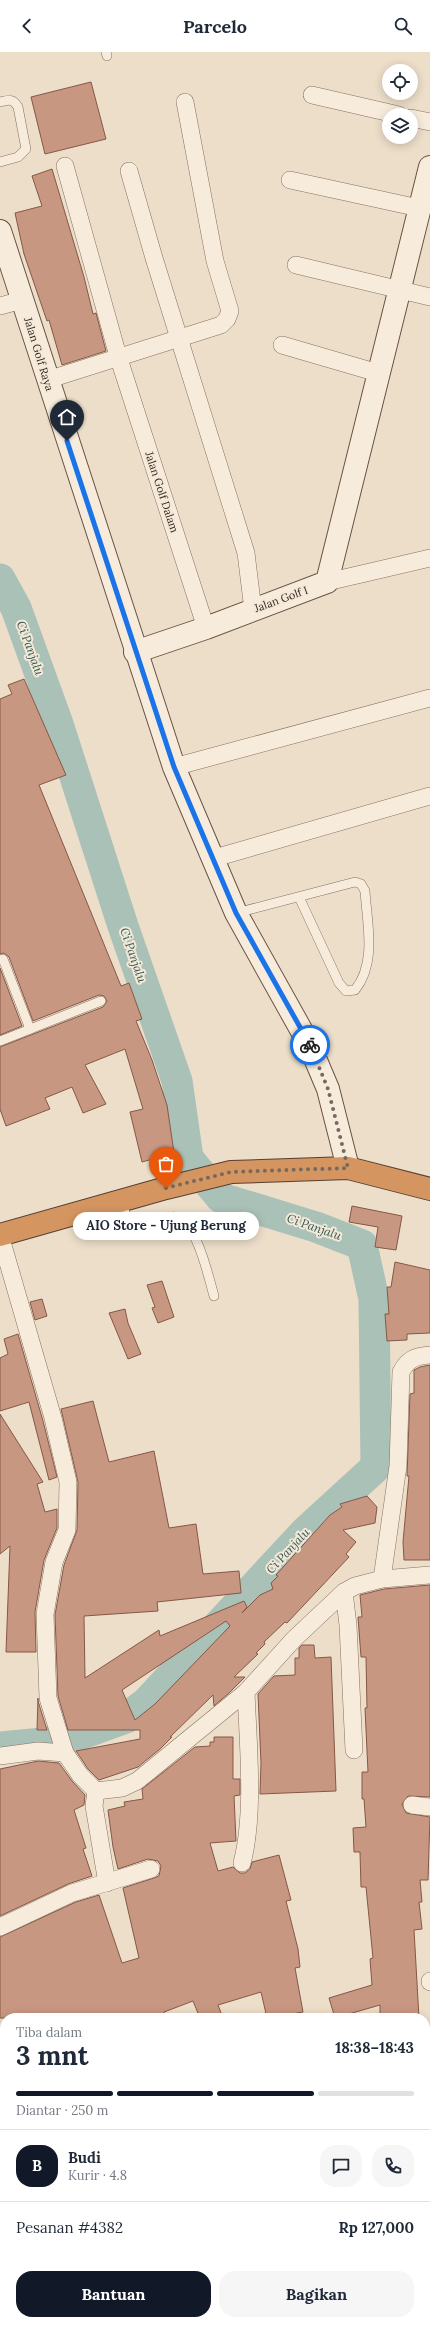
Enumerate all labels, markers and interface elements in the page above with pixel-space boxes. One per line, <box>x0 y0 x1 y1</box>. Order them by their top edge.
icon: back <box>16 15 38 37</box>
text: Parcelo <box>183 15 247 38</box>
icon: search <box>392 15 414 37</box>
map controls <box>382 64 418 144</box>
button: locate <box>382 64 418 100</box>
button: layers <box>382 108 418 144</box>
street label: Jalan Golf Raya <box>21 315 57 393</box>
pin <box>50 400 84 441</box>
icon: home <box>56 406 78 428</box>
street label: Jalan Golf Dalam <box>142 449 182 535</box>
street label: Jalan Golf I <box>251 583 310 615</box>
water label: Ci Panjalu <box>14 619 48 678</box>
water label: Ci Panjalu <box>117 926 150 985</box>
courier <box>290 1025 330 1065</box>
icon: bike <box>299 1034 321 1056</box>
pin <box>149 1147 183 1188</box>
icon: bag <box>155 1153 177 1175</box>
water label: Ci Panjalu <box>285 1210 344 1243</box>
callout: AIO Store - Ujung Berung <box>73 1212 259 1240</box>
text: AIO Store - Ujung Berung <box>86 1217 246 1234</box>
water label: Ci Panjalu <box>263 1524 313 1577</box>
text: Tiba dalam <box>16 2024 82 2041</box>
text: 18:38–18:43 <box>335 2038 414 2057</box>
text: 3 mnt <box>16 2039 89 2072</box>
text: Diantar · 250 m <box>16 2102 108 2119</box>
button: chat <box>320 2145 362 2187</box>
button: phone <box>372 2145 414 2187</box>
text: Budi <box>68 2148 101 2167</box>
text: B <box>32 2156 42 2175</box>
text: Kurir · 4.8 <box>68 2167 127 2184</box>
text: Pesanan #4382 <box>16 2218 123 2237</box>
text: Rp 127,000 <box>339 2218 414 2237</box>
button: Bantuan <box>16 2271 211 2317</box>
button: Bagikan <box>219 2271 414 2317</box>

